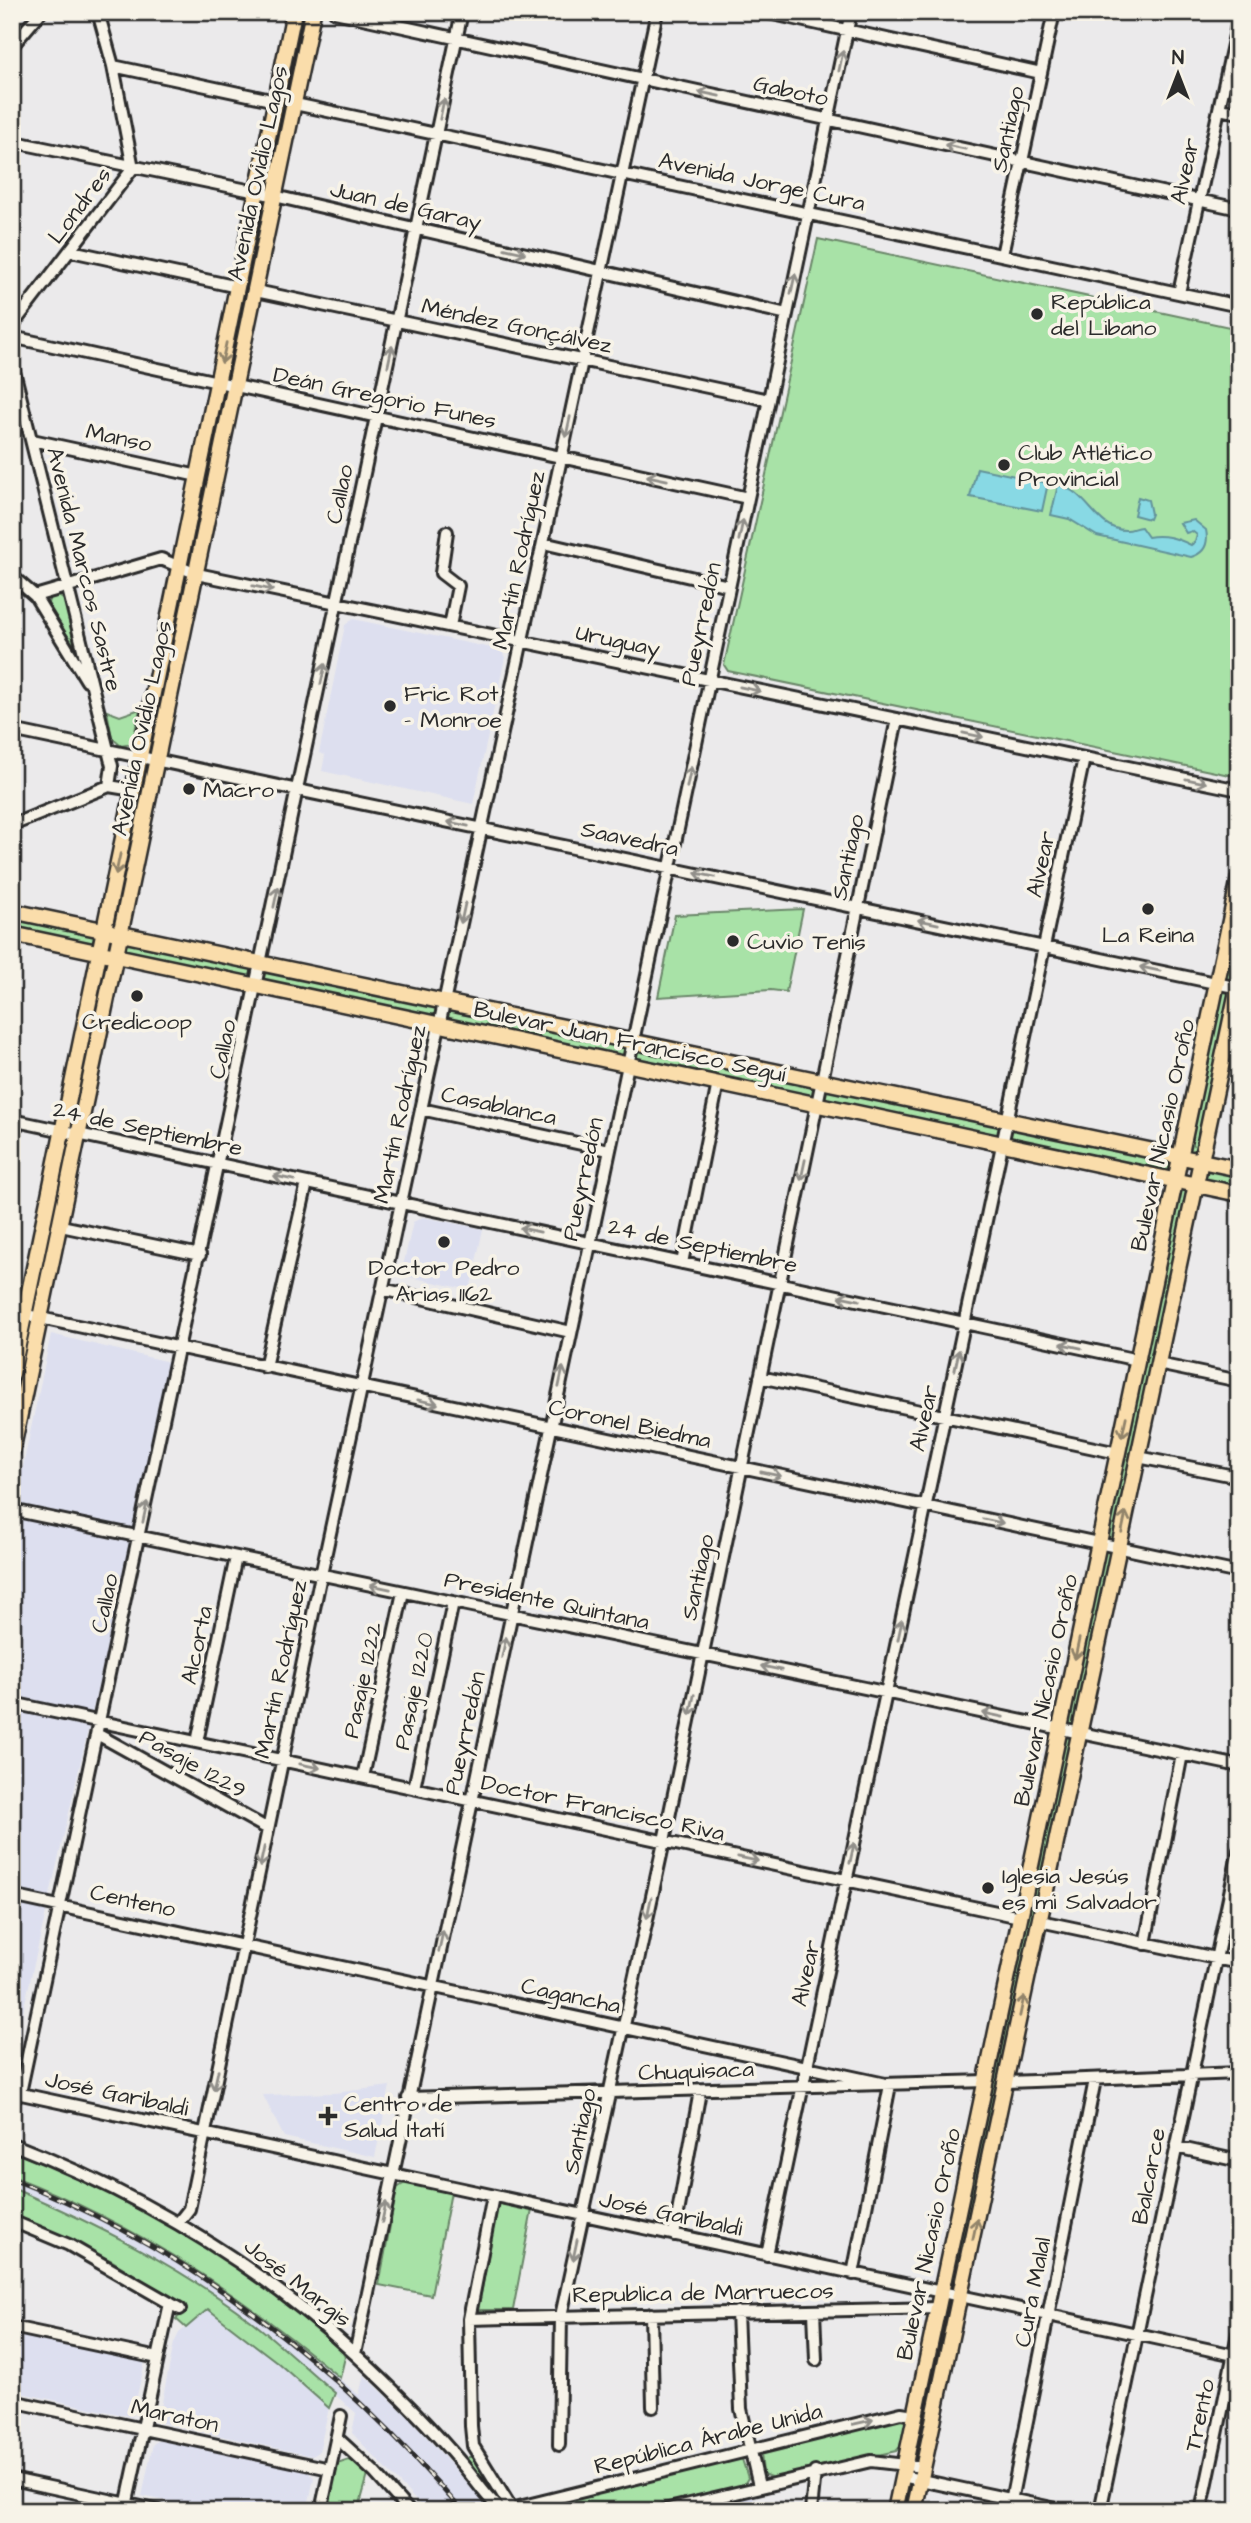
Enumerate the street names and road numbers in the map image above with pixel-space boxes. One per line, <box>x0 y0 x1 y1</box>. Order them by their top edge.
street label: Avenida Ovidio Lagos <box>220 63 297 284</box>
street label: Gaboto <box>750 67 831 115</box>
street label: Santiago <box>983 83 1034 175</box>
street label: Alvear <box>1162 135 1208 207</box>
street label: Avenida Jorge Cura <box>655 144 868 221</box>
street label: Londres <box>40 160 119 251</box>
street label: Juan de Garay <box>327 173 485 240</box>
street label: Méndez Gonçálvez <box>419 290 615 362</box>
street label: Deán Gregorio Funes <box>270 359 499 438</box>
street label: Manso <box>83 415 155 461</box>
street label: Avenida Marcos Sastre <box>38 444 130 695</box>
street label: Callao <box>318 462 362 527</box>
street label: Martín Rodríguez <box>484 467 555 653</box>
street label: Pueyrredón <box>672 560 731 689</box>
street label: Uruguay <box>573 616 663 667</box>
street label: Avenida Ovidio Lagos <box>104 618 181 839</box>
street label: Santiago <box>823 811 874 903</box>
street label: Saavedra <box>578 813 682 865</box>
street label: Alvear <box>1018 828 1064 900</box>
street label: Bulevar Juan Francisco Seguí <box>471 993 789 1092</box>
street label: Bulevar Nicasio Oroño <box>1123 1016 1203 1254</box>
street label: Callao <box>201 1017 245 1082</box>
street label: Martín Rodríguez <box>365 1021 436 1207</box>
street label: Casablanca <box>438 1078 560 1134</box>
street label: 24 de Septiembre <box>50 1093 245 1165</box>
street label: Pueyrredón <box>554 1115 613 1244</box>
street label: 24 de Septiembre <box>605 1210 800 1282</box>
street label: Alvear <box>901 1382 947 1454</box>
street label: Coronel Biedma <box>546 1391 714 1457</box>
street label: Santiago <box>673 1531 724 1623</box>
street label: Presidente Quintana <box>441 1564 653 1638</box>
street label: Callao <box>83 1571 127 1636</box>
street label: Bulevar Nicasio Oroño <box>1006 1571 1086 1809</box>
street label: Martín Rodríguez <box>246 1576 317 1762</box>
street label: Alcorta <box>173 1603 221 1687</box>
street label: Pasaje 1222 <box>335 1619 391 1741</box>
street label: Pasaje 1220 <box>386 1630 442 1753</box>
street label: Pueyrredón <box>436 1669 495 1798</box>
street label: Pasaje 1229 <box>133 1721 252 1806</box>
street label: Doctor Francisco Riva <box>478 1767 728 1849</box>
street label: Centeno <box>87 1876 178 1926</box>
street label: Alvear <box>783 1937 829 2009</box>
street label: Cagancha <box>518 1970 624 2023</box>
street label: Chuquisaca <box>638 2053 755 2089</box>
street label: José Garibaldi <box>42 2063 192 2125</box>
street label: Santiago <box>555 2085 606 2177</box>
street label: Bulevar Nicasio Oroño <box>889 2125 969 2363</box>
street label: Balcarce <box>1124 2125 1174 2227</box>
street label: José Garibaldi <box>596 2183 746 2245</box>
street label: José Margis <box>236 2231 358 2336</box>
street label: Cura Malal <box>1007 2235 1059 2350</box>
street label: Republica de Marruecos <box>572 2275 834 2311</box>
street label: Trento <box>1177 2376 1223 2454</box>
street label: Maraton <box>128 2391 222 2441</box>
street label: República Árabe Unida <box>591 2395 826 2483</box>

